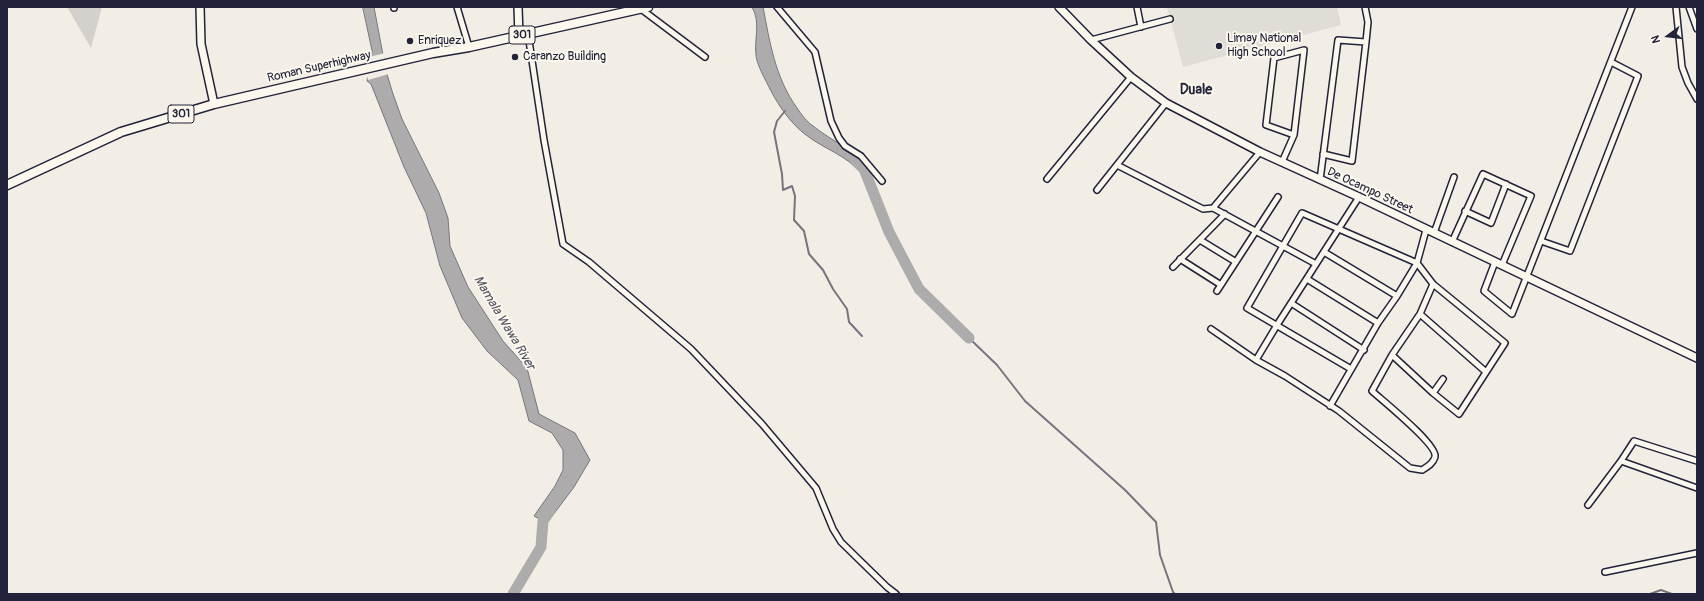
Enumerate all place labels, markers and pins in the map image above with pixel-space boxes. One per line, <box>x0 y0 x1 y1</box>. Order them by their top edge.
place label: Limay National High School <box>1227 32 1301 60</box>
place label: Enriquez <box>418 34 461 48</box>
marker: Enriquez <box>405 36 415 46</box>
marker: Limay National High School <box>1214 41 1224 51</box>
place label: Caranzo Building <box>523 50 606 64</box>
marker: Caranzo Building <box>510 52 520 62</box>

